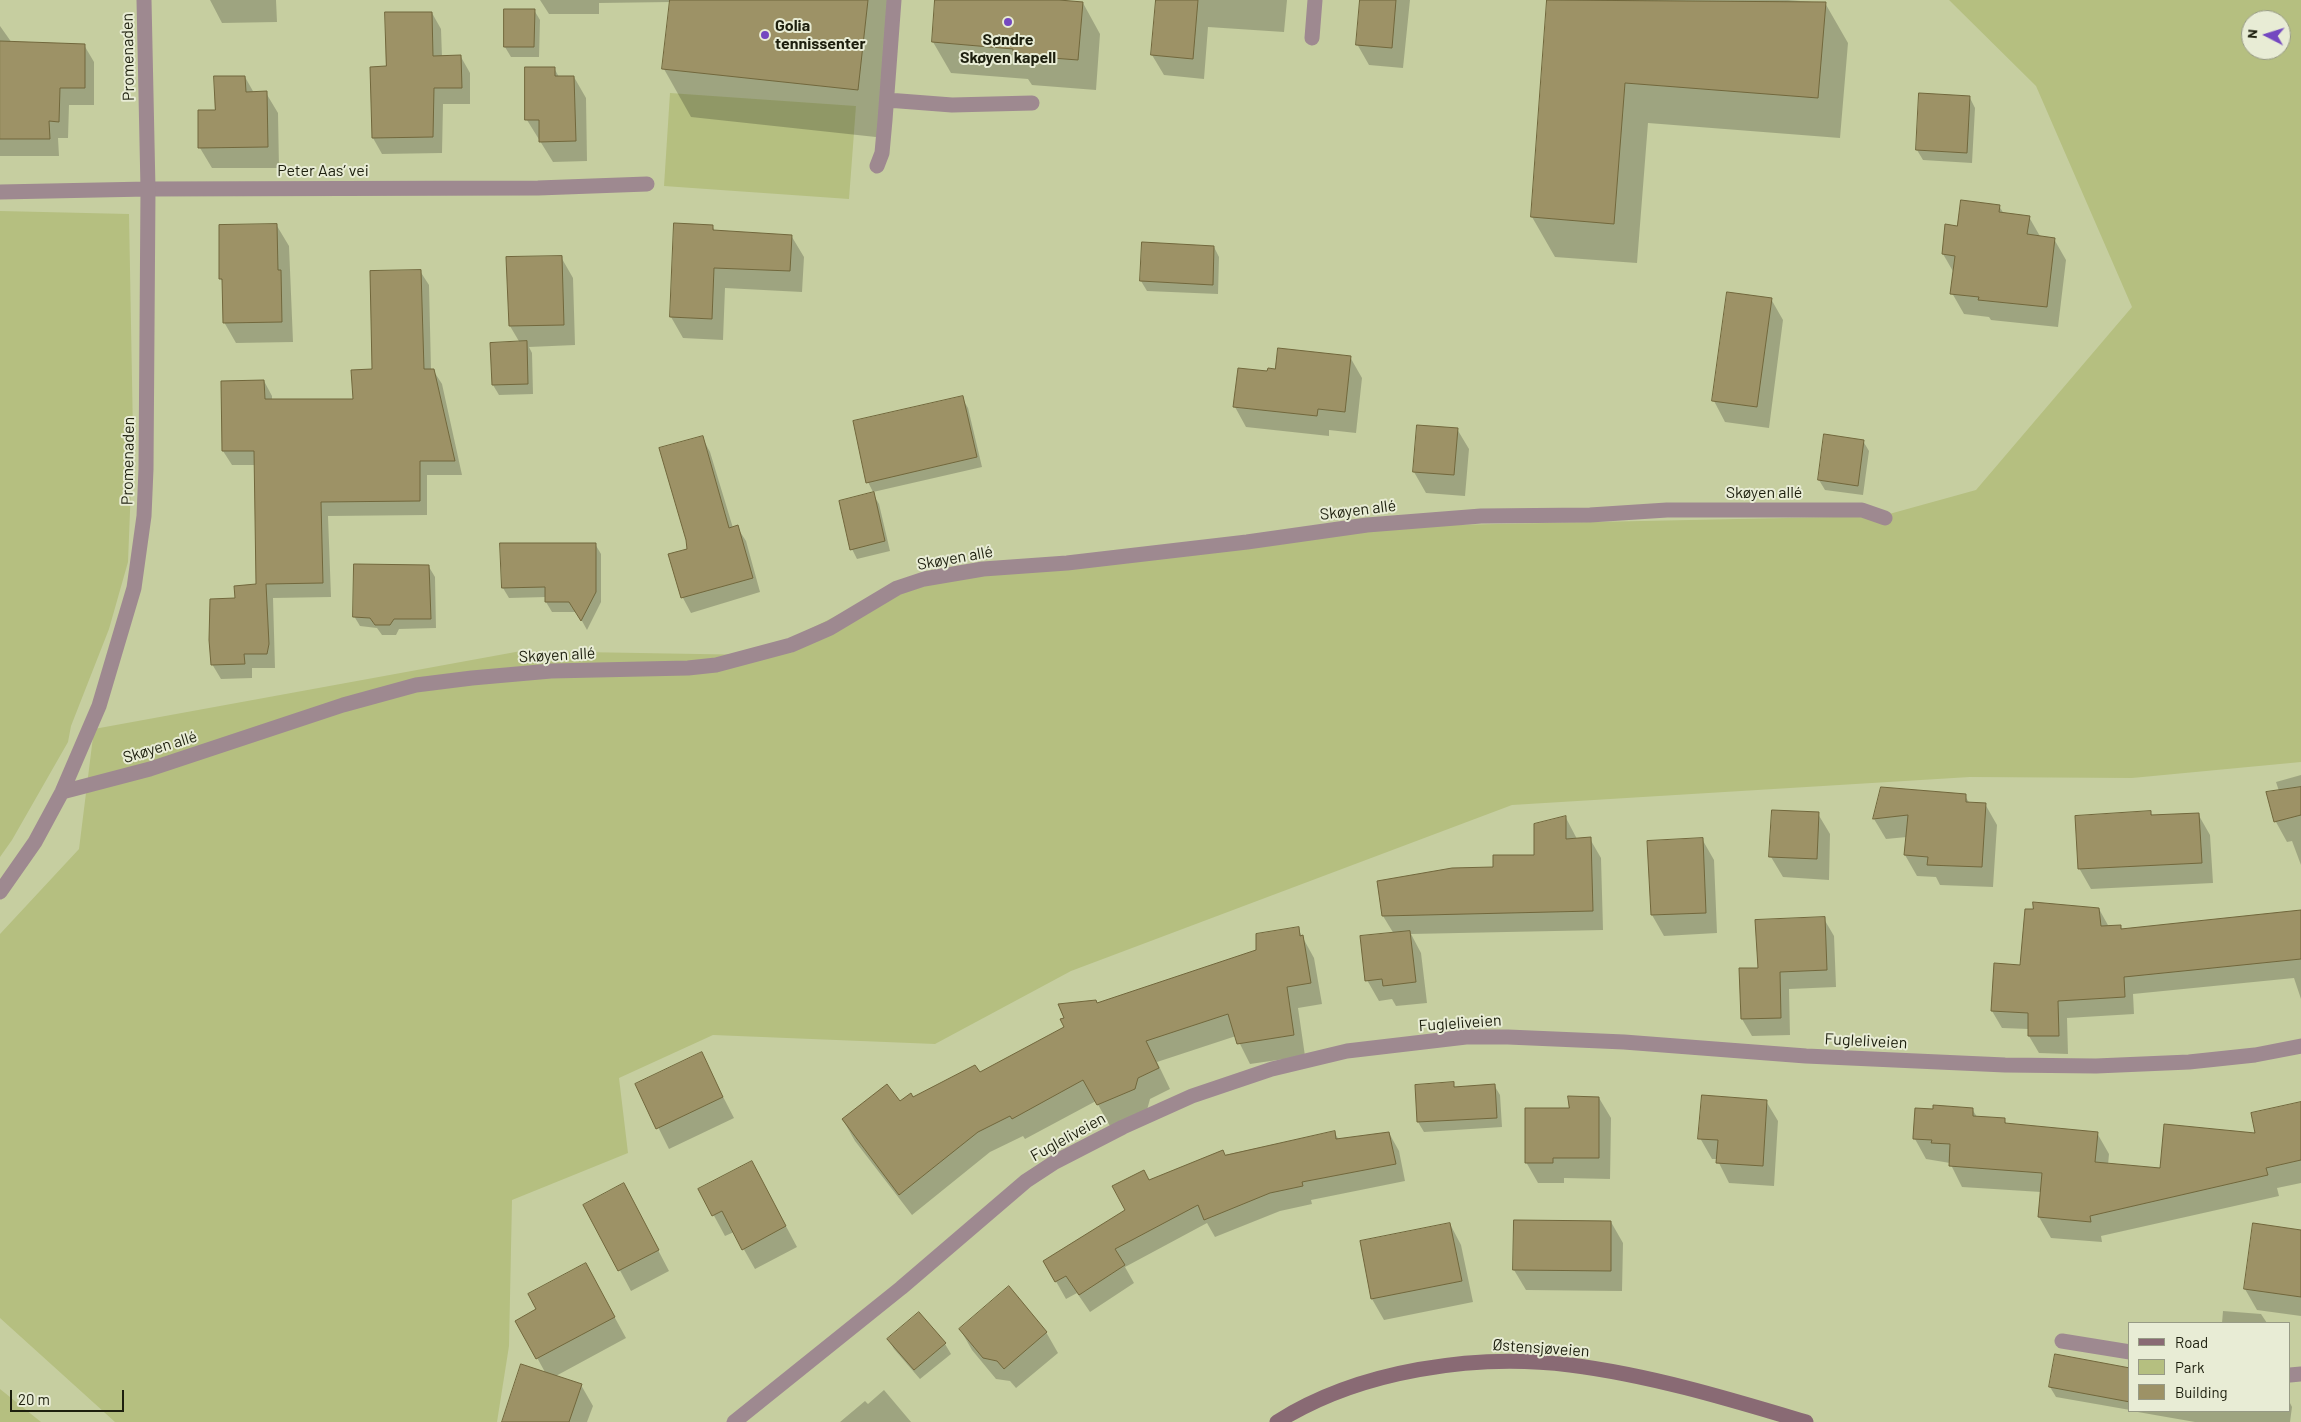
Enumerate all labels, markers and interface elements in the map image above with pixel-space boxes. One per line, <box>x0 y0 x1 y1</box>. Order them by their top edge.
north arrow <box>2241 10 2291 60</box>
street label: Promenaden <box>118 13 138 101</box>
place label: Golia tennissenter <box>775 16 866 54</box>
marker: Søndre Skøyen kapell <box>1002 16 1014 28</box>
text: N <box>2243 28 2260 39</box>
marker: Golia tennissenter <box>759 29 771 41</box>
place label: Søndre Skøyen kapell <box>960 30 1056 68</box>
street label: Peter Aas’ vei <box>277 161 369 181</box>
street label: Promenaden <box>118 417 138 505</box>
street label: Skøyen allé <box>1726 483 1802 503</box>
street label: Skøyen allé <box>1319 496 1397 524</box>
street label: Skøyen allé <box>916 542 994 574</box>
street label: Skøyen allé <box>518 643 596 667</box>
street label: Skøyen allé <box>121 727 199 767</box>
street label: Fugleliveien <box>1418 1011 1502 1035</box>
street label: Fugleliveien <box>1824 1029 1908 1053</box>
street label: Fugleliveien <box>1027 1108 1109 1166</box>
legend <box>2128 1322 2291 1412</box>
text: Road <box>2175 1333 2208 1351</box>
street label: Østensjøveien <box>1492 1335 1590 1361</box>
text: Park <box>2175 1358 2204 1376</box>
scale bar <box>12 1380 126 1412</box>
text: Building <box>2175 1383 2228 1401</box>
text: 20 m <box>18 1390 50 1408</box>

